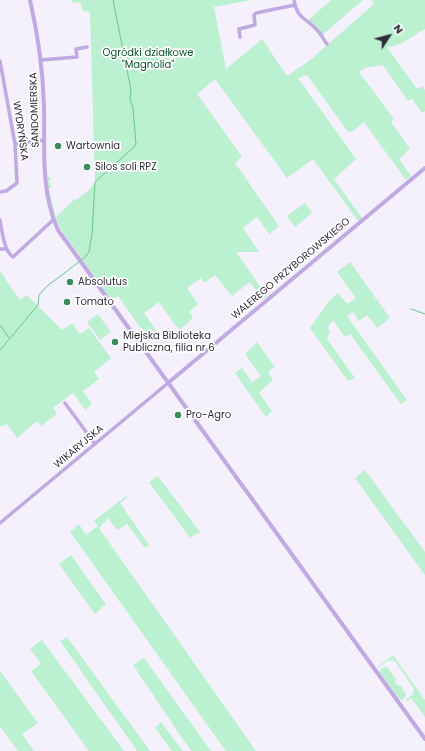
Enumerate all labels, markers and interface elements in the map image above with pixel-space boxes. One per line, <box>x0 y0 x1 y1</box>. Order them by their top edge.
north arrow <box>369 16 409 56</box>
text: N <box>390 21 408 37</box>
park label: Ogródki działkowe "Magnolia" <box>103 47 193 70</box>
street label: SANDOMIERSKA <box>28 72 42 148</box>
street label: WYDRYŃSKA <box>10 100 30 162</box>
place label: Wartownia <box>66 140 120 152</box>
marker: Wartownia <box>53 141 63 151</box>
place label: Silos soli RPZ <box>95 161 157 173</box>
marker: Silos soli RPZ <box>82 162 92 172</box>
street label: WALEREGO PRZYBOROWSKIEGO <box>229 216 353 322</box>
place label: Absolutus <box>78 276 127 288</box>
marker: Absolutus <box>65 277 75 287</box>
place label: Tomato <box>75 296 114 308</box>
marker: Tomato <box>62 297 72 307</box>
place label: Miejska Biblioteka Publiczna, filia nr 6 <box>123 330 215 354</box>
marker: Miejska Biblioteka Publiczna, filia nr 6 <box>110 337 120 347</box>
place label: Pro-Agro <box>186 409 231 421</box>
marker: Pro-Agro <box>173 410 183 420</box>
street label: WIKARYJSKA <box>52 423 106 471</box>

